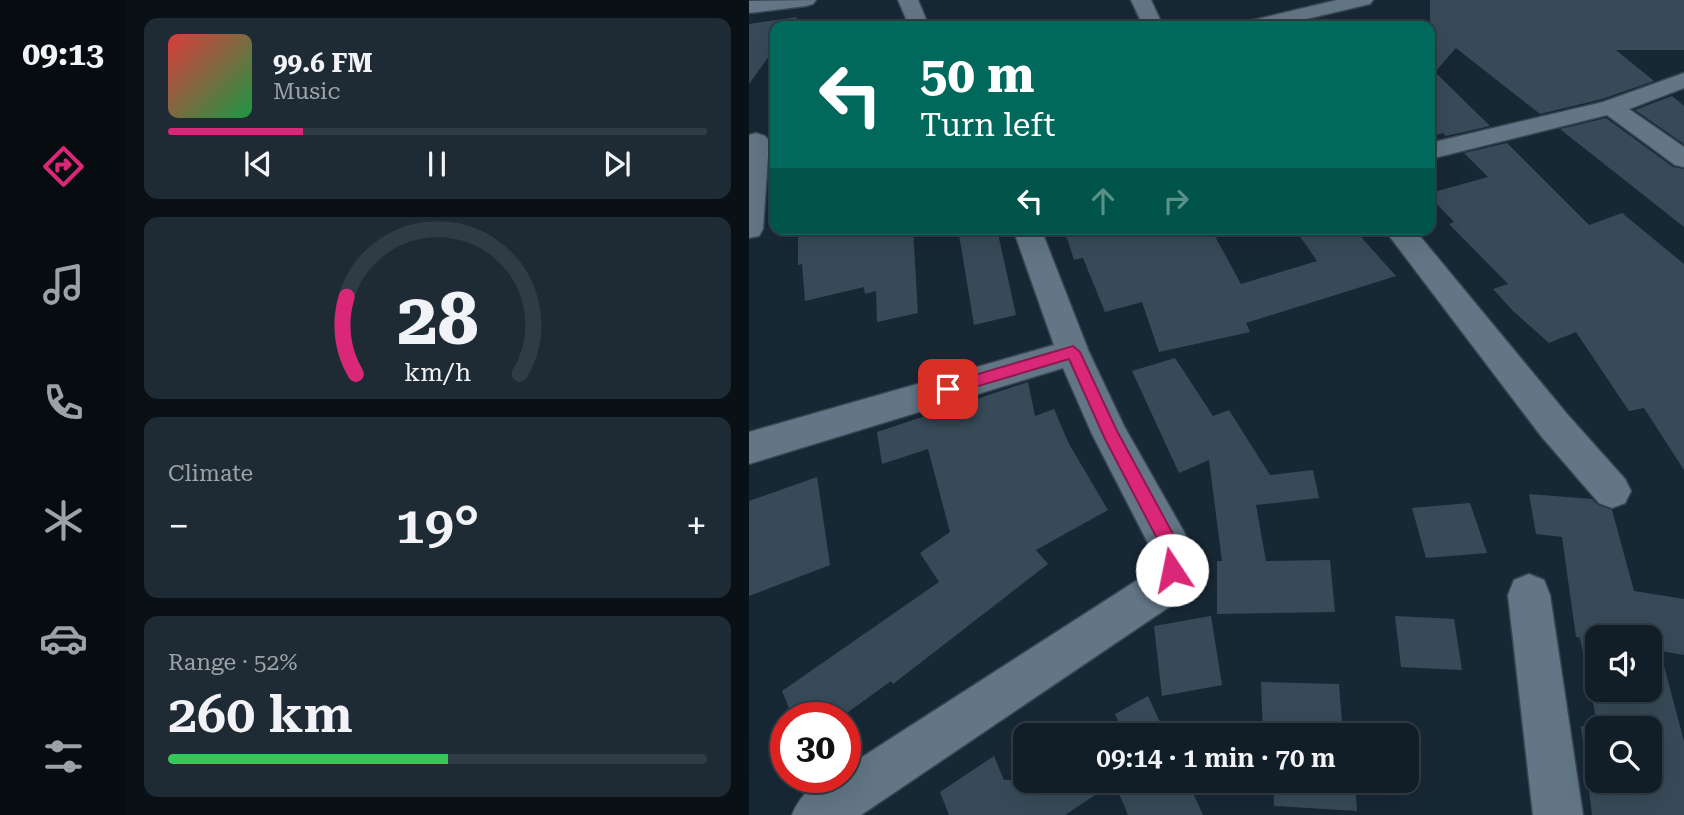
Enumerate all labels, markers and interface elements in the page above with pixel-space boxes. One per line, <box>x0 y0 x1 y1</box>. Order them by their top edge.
text: 09:13 <box>22 35 104 73</box>
text: 50 m <box>920 47 1035 104</box>
text: 99.6 FM <box>273 48 373 78</box>
icon: left <box>805 49 896 140</box>
text: Music <box>273 78 340 105</box>
text: Turn left <box>920 106 1055 144</box>
icon: directions <box>39 142 88 191</box>
icon: previous <box>239 145 277 183</box>
icon: pause <box>418 145 456 183</box>
icon: next <box>598 145 636 183</box>
icon: left <box>1011 182 1049 220</box>
icon: ahead <box>1084 182 1122 220</box>
icon: right <box>1157 182 1195 220</box>
icon: music <box>39 260 88 309</box>
text: 28 <box>397 277 478 362</box>
text: km/h <box>404 358 471 387</box>
pin <box>918 359 978 419</box>
icon: arrive <box>929 370 967 408</box>
icon: phone <box>39 378 88 427</box>
text: Climate <box>168 460 253 487</box>
text: 19° <box>396 495 479 556</box>
icon: climate <box>39 496 88 545</box>
text: − <box>168 504 189 548</box>
text: + <box>686 504 707 548</box>
position arrow <box>1135 533 1209 607</box>
icon: car <box>39 614 88 663</box>
map controls <box>1585 625 1662 793</box>
button: sound <box>1585 625 1662 702</box>
text: Range · 52% <box>168 649 297 676</box>
text: 260 km <box>168 684 353 745</box>
speed limit sign: 30 <box>770 702 861 793</box>
button: search <box>1585 716 1662 793</box>
icon: filters <box>39 732 88 781</box>
text: 09:14 · 1 min · 70 m <box>1096 743 1336 773</box>

